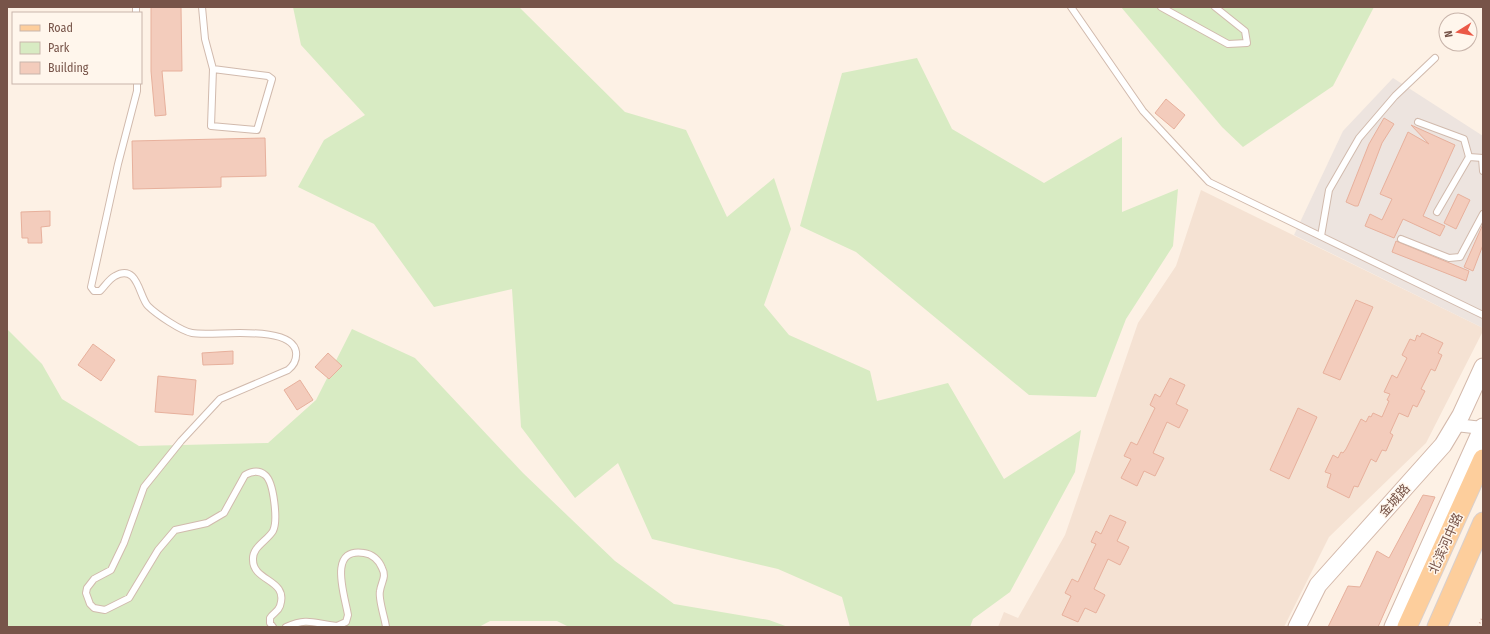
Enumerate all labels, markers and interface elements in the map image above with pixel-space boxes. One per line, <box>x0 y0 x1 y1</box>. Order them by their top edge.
legend <box>12 12 142 84</box>
north arrow <box>1438 12 1478 52</box>
text: Road <box>48 21 73 35</box>
text: N <box>1442 29 1456 38</box>
text: Park <box>48 41 70 55</box>
text: Building <box>48 61 89 75</box>
street label: 金城路 <box>1376 481 1413 520</box>
street label: 北滨河中路 <box>1425 510 1466 576</box>

